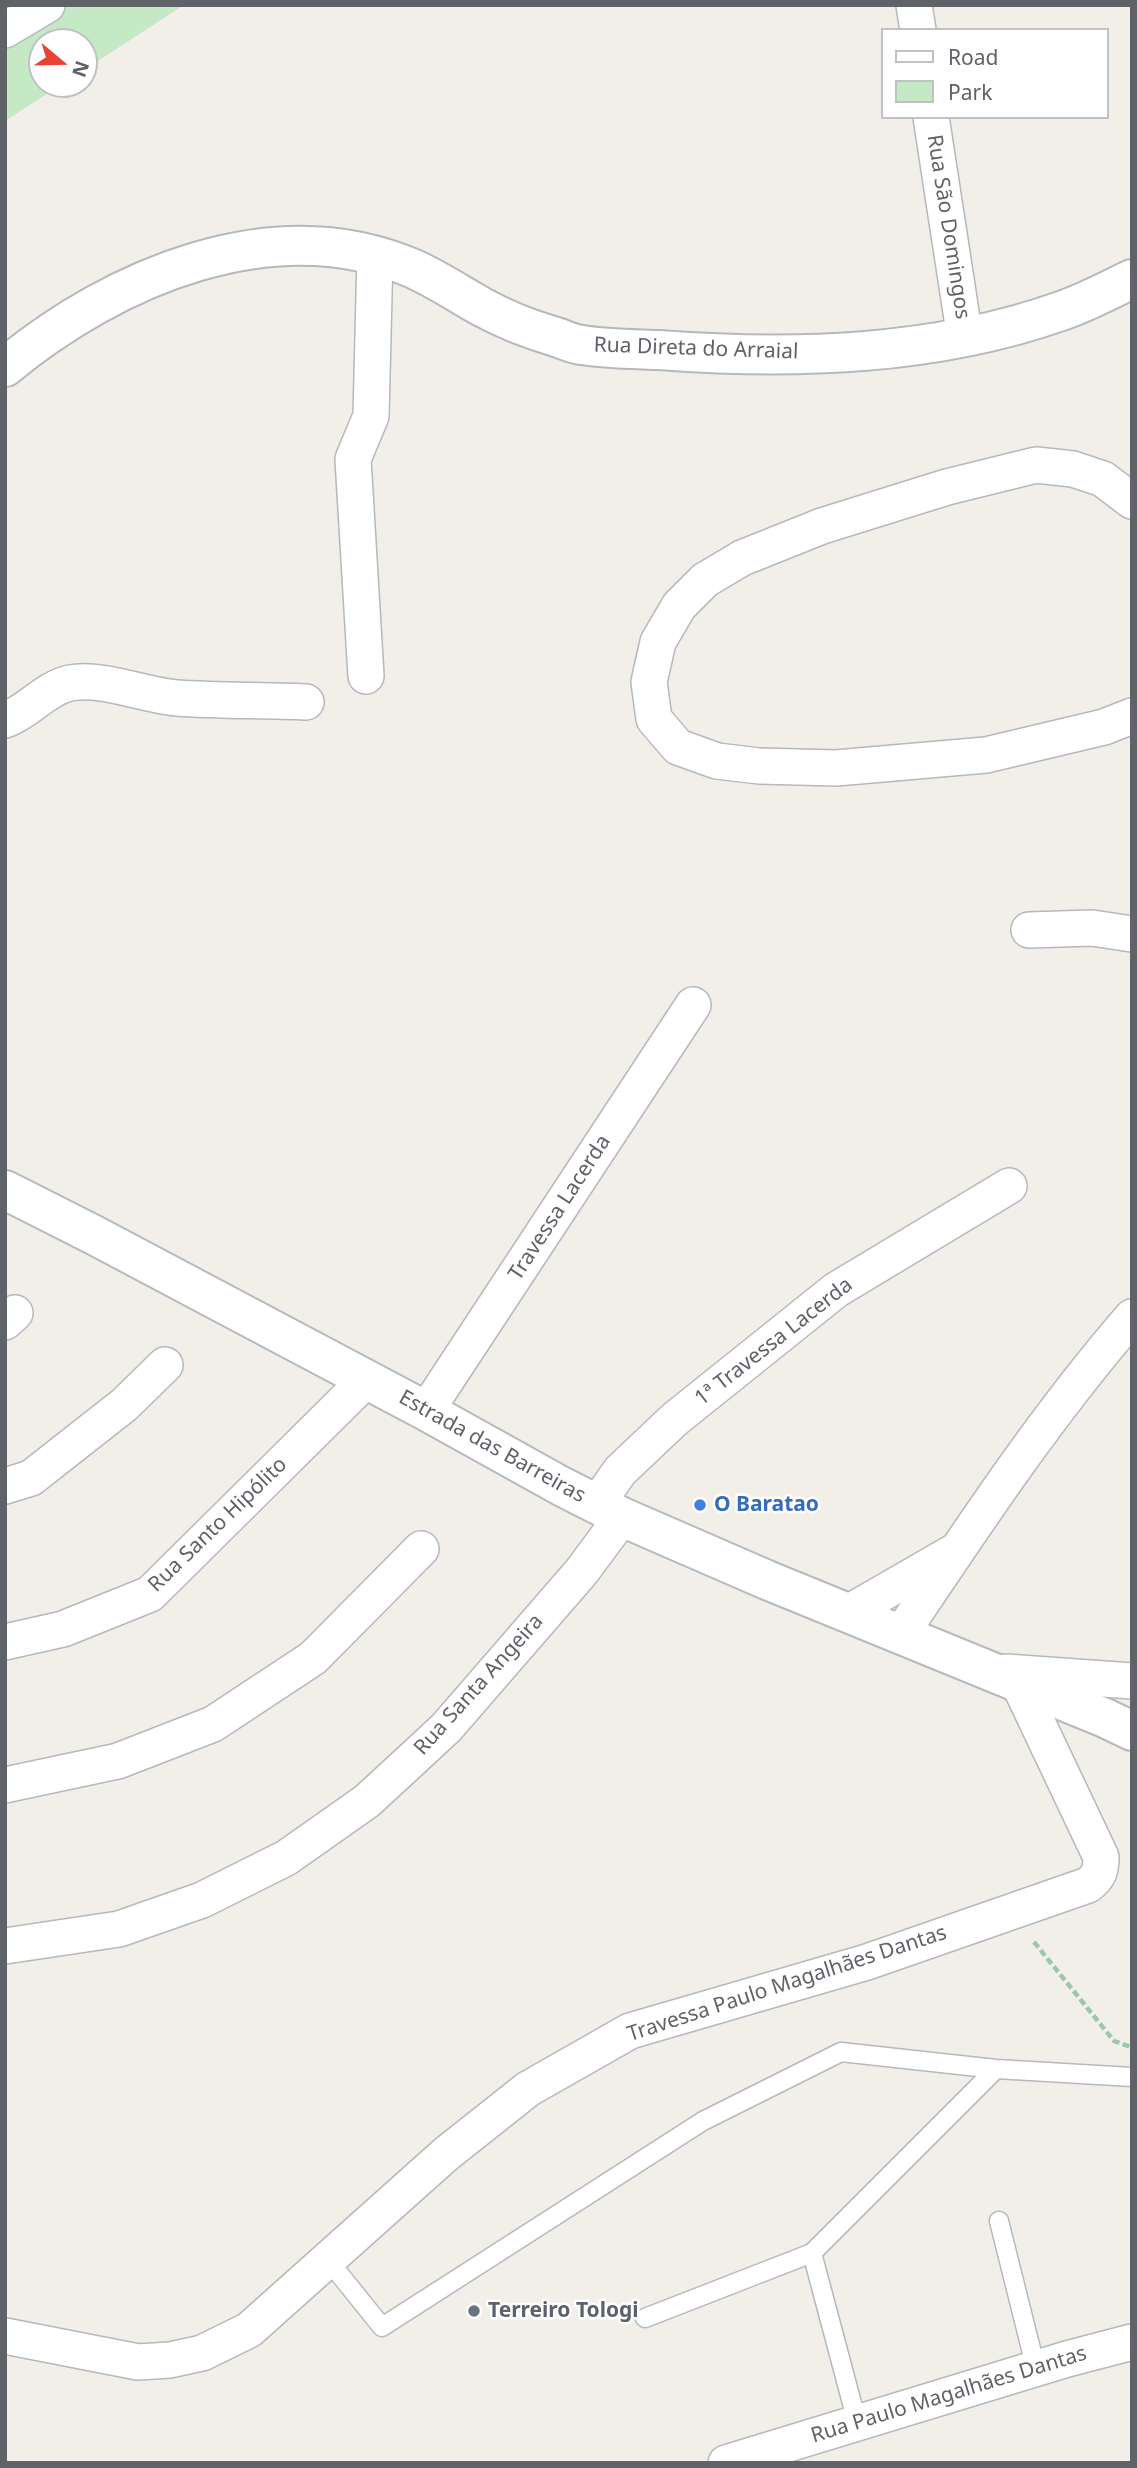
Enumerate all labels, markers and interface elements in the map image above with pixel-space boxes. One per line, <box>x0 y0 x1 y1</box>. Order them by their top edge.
north arrow <box>28 28 98 98</box>
legend <box>881 28 1109 119</box>
text: Road <box>948 43 998 71</box>
text: N <box>66 58 96 81</box>
text: Park <box>948 78 992 106</box>
street label: Rua São Domingos <box>921 133 975 321</box>
street label: Rua Direta do Arraial <box>593 333 799 365</box>
street label: Travessa Lacerda <box>504 1131 616 1285</box>
street label: 1ª Travessa Lacerda <box>690 1273 858 1411</box>
street label: Estrada das Barreiras <box>394 1385 590 1509</box>
street label: Rua Santo Hipólito <box>143 1452 293 1598</box>
place label: O Baratao <box>714 1492 819 1518</box>
marker: O Baratao <box>692 1497 708 1513</box>
street label: Rua Santa Angeira <box>409 1609 549 1761</box>
street label: Travessa Paulo Magalhães Dantas <box>624 1920 950 2048</box>
place label: Terreiro Tologi <box>488 2298 639 2324</box>
marker: Terreiro Tologi <box>466 2303 482 2319</box>
street label: Rua Paulo Magalhães Dantas <box>808 2341 1090 2449</box>

